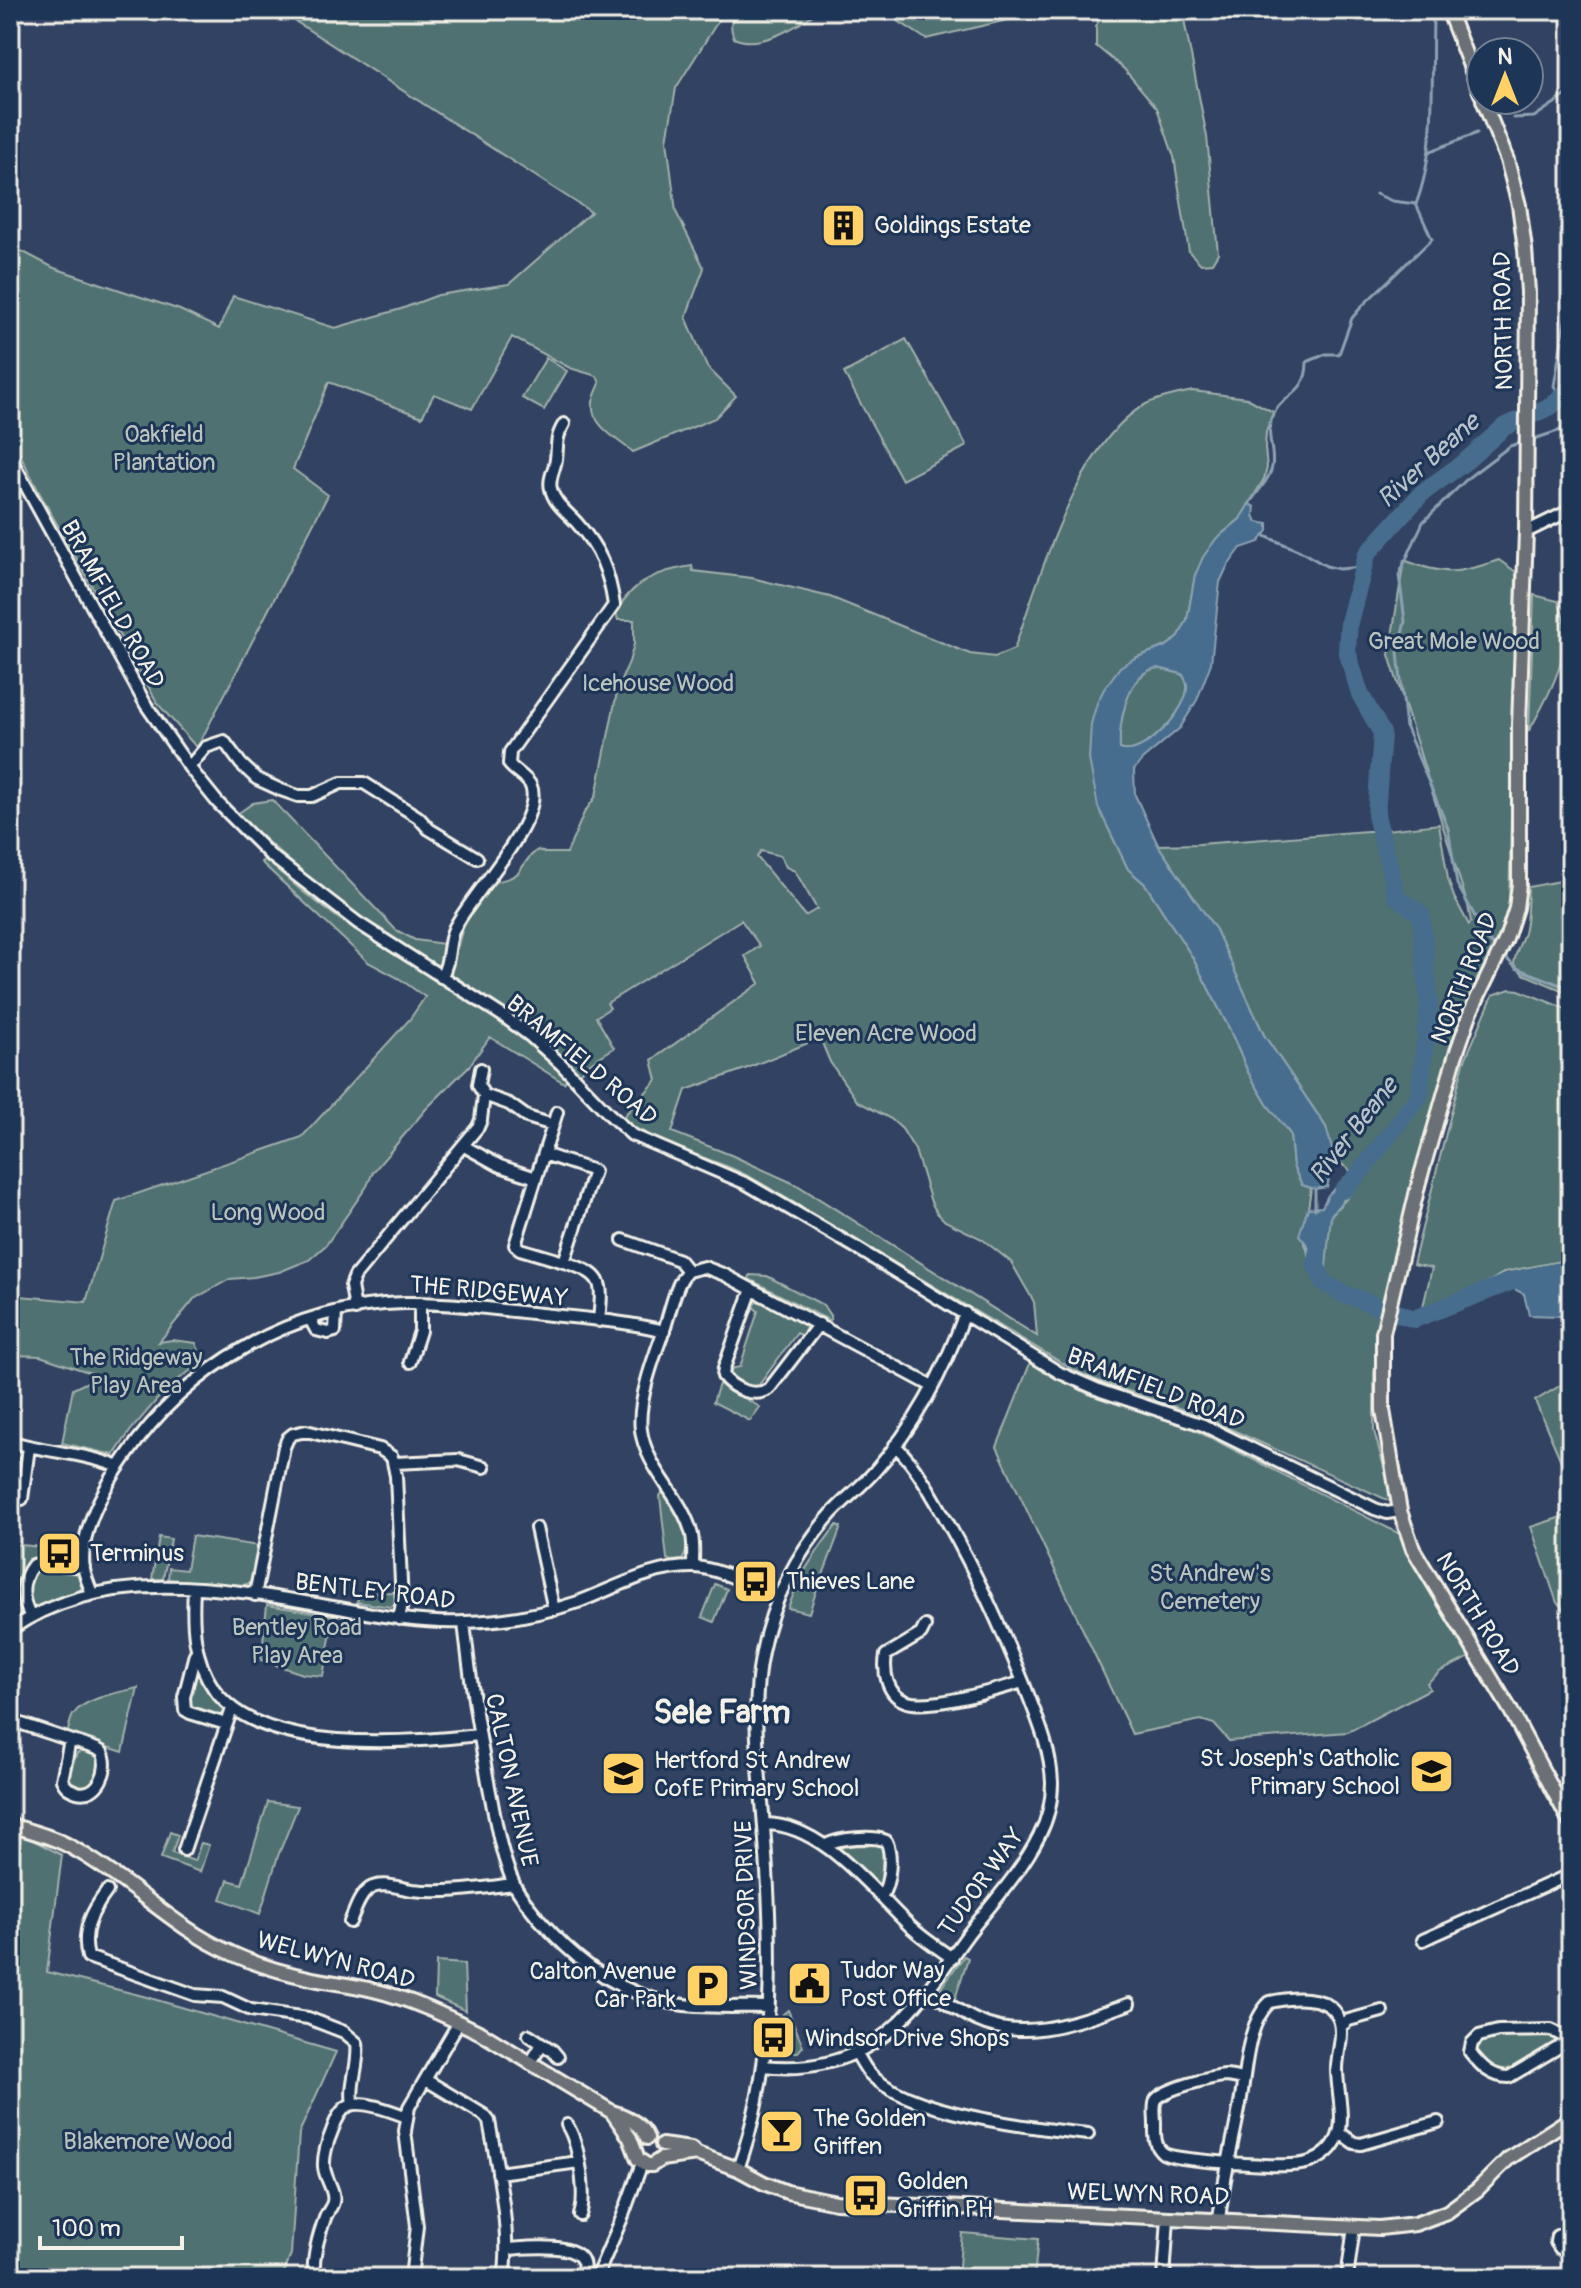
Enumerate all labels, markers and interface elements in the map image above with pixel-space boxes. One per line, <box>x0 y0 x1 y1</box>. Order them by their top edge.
north arrow <box>1465 36 1545 116</box>
text: N <box>1498 43 1513 71</box>
building icon: Goldings Estate <box>819 201 867 249</box>
place label: Goldings Estate <box>874 211 1031 240</box>
street label: NORTH ROAD <box>1488 251 1519 391</box>
water label: River Beane <box>1371 405 1488 515</box>
park label: Oakfield Plantation <box>112 420 216 477</box>
street label: BRAMFIELD ROAD <box>54 515 171 693</box>
park label: Great Mole Wood <box>1368 627 1540 656</box>
park label: Icehouse Wood <box>582 669 734 698</box>
street label: NORTH ROAD <box>1425 908 1504 1048</box>
street label: BRAMFIELD ROAD <box>501 989 663 1132</box>
park label: Eleven Acre Wood <box>795 1019 977 1048</box>
water label: River Beane <box>1302 1069 1407 1190</box>
park label: Long Wood <box>210 1198 326 1227</box>
street label: THE RIDGEWAY <box>409 1270 569 1313</box>
street label: BRAMFIELD ROAD <box>1063 1341 1249 1436</box>
park label: The Ridgeway Play Area <box>70 1343 202 1400</box>
bus stop icon: Terminus <box>35 1529 83 1577</box>
place label: Terminus <box>90 1539 184 1568</box>
street label: NORTH ROAD <box>1429 1547 1526 1681</box>
bus stop icon: Thieves Lane <box>731 1557 779 1605</box>
park label: St Andrew's Cemetery <box>1149 1559 1271 1616</box>
street label: BENTLEY ROAD <box>293 1567 457 1616</box>
place label: Thieves Lane <box>786 1567 915 1596</box>
park label: Bentley Road Play Area <box>232 1613 362 1670</box>
street label: CALTON AVENUE <box>479 1691 544 1869</box>
district label: Sele Farm <box>654 1693 790 1733</box>
place label: St Joseph's Catholic Primary School <box>1200 1744 1400 1801</box>
place label: Hertford St Andrew CofE Primary School <box>654 1746 860 1803</box>
school or university icon: St Joseph's Catholic Primary School <box>1407 1748 1455 1796</box>
school or university icon: Hertford St Andrew CofE Primary School <box>599 1750 647 1798</box>
street label: WINDSOR DRIVE <box>729 1820 764 1990</box>
street label: TUDOR WAY <box>932 1822 1031 1942</box>
street label: WELWYN ROAD <box>254 1925 418 1995</box>
place label: Tudor Way Post Office <box>840 1956 951 2013</box>
place label: Calton Avenue Car Park <box>529 1957 676 2014</box>
public building icon: Tudor Way Post Office <box>785 1960 833 2008</box>
parking icon: Calton Avenue Car Park <box>683 1961 731 2009</box>
bus stop icon: Windsor Drive Shops <box>750 2014 798 2062</box>
place label: Windsor Drive Shops <box>805 2024 1009 2053</box>
place label: The Golden Griffen <box>813 2104 926 2161</box>
bar icon: The Golden Griffen <box>758 2108 806 2156</box>
park label: Blakemore Wood <box>63 2127 233 2156</box>
place label: Golden Griffin PH <box>897 2167 993 2224</box>
bus stop icon: Golden Griffin PH <box>842 2171 890 2219</box>
street label: WELWYN ROAD <box>1066 2177 1230 2212</box>
scale bar <box>40 2200 182 2250</box>
text: 100 m <box>52 2214 121 2243</box>

